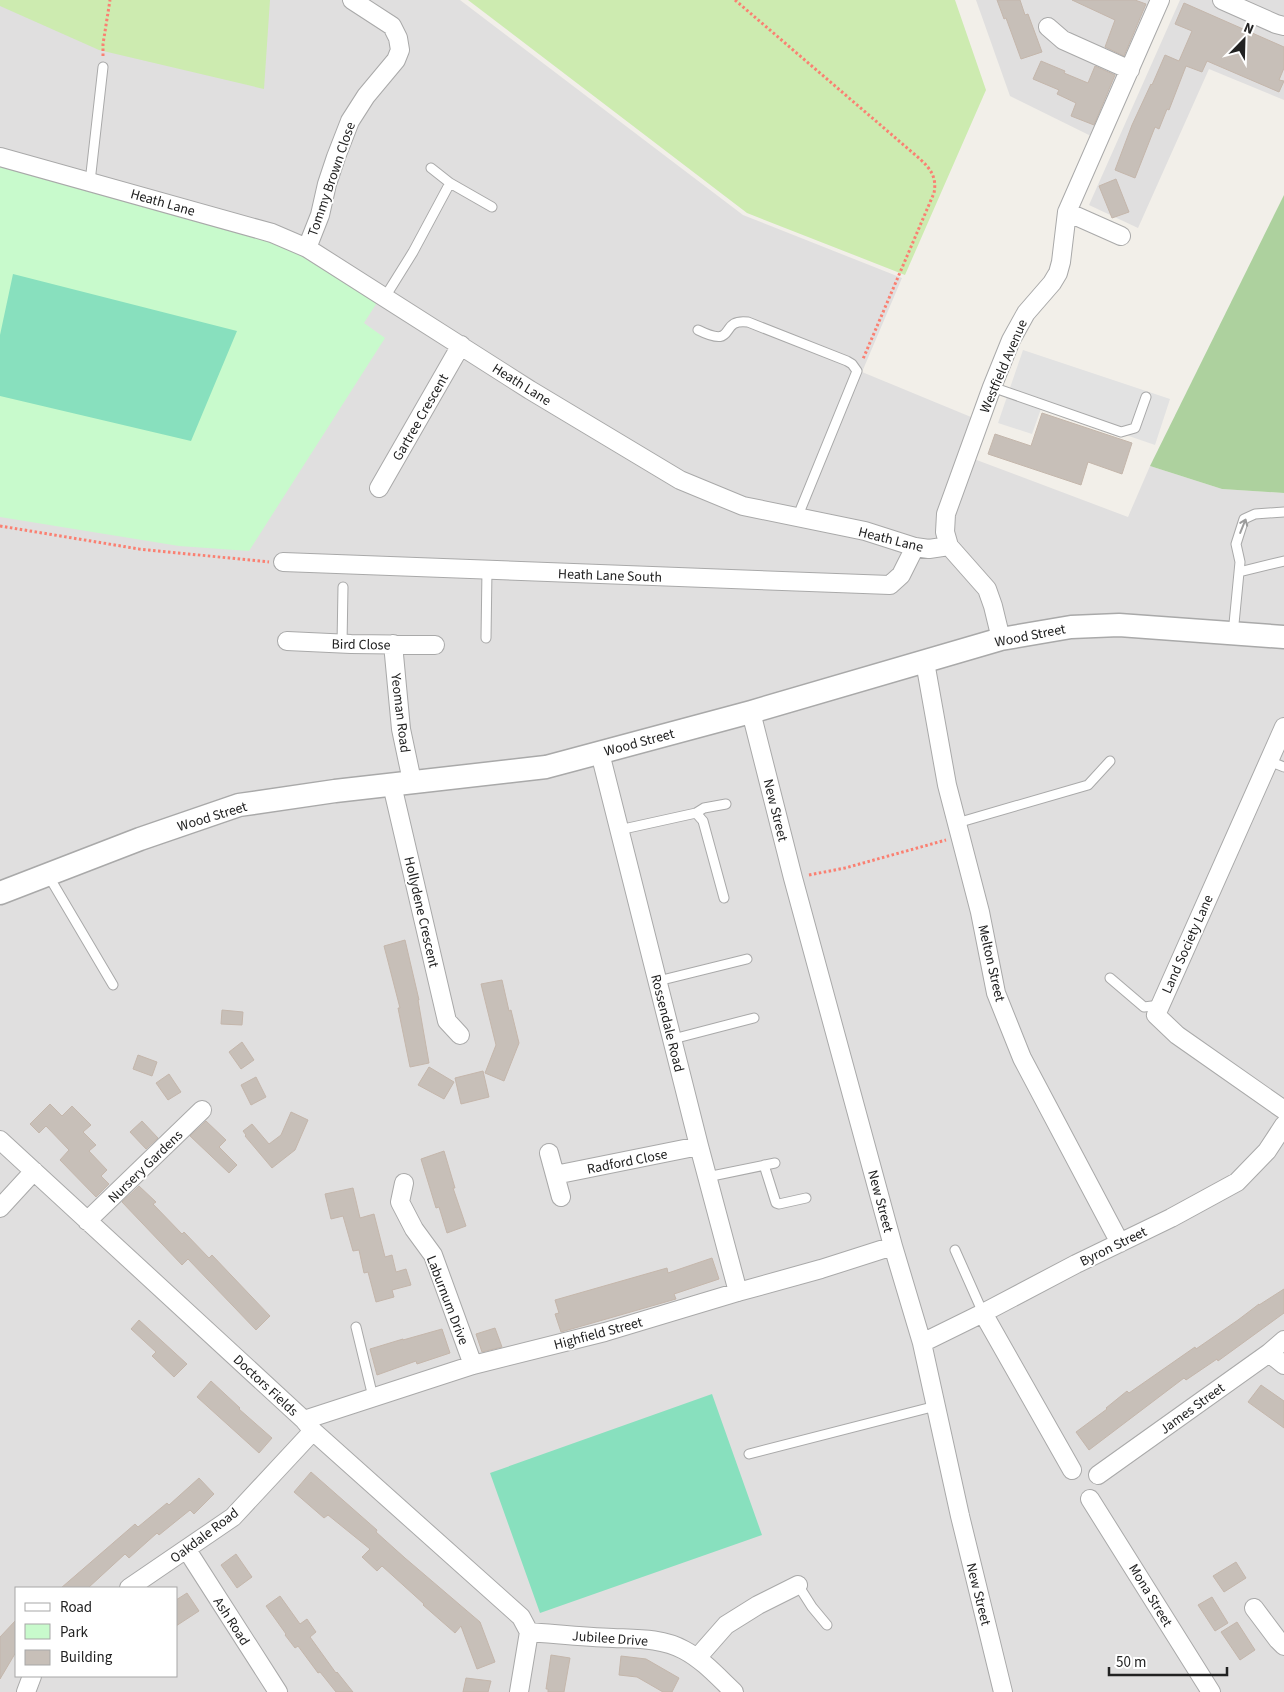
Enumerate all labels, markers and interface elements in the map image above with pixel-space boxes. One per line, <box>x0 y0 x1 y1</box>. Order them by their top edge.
north arrow <box>1219 15 1269 65</box>
text: N <box>1240 18 1257 40</box>
street label: Tommy Brown Close <box>303 119 361 239</box>
street label: Heath Lane <box>128 184 197 222</box>
street label: Westfield Avenue <box>975 316 1033 416</box>
street label: Heath Lane <box>488 359 555 411</box>
street label: Gartree Crescent <box>388 370 454 465</box>
one-way arrow <box>1239 519 1248 534</box>
street label: Heath Lane <box>856 522 925 558</box>
street label: Heath Lane South <box>558 564 662 588</box>
street label: Wood Street <box>993 619 1068 653</box>
street label: Bird Close <box>331 634 391 656</box>
street label: Yeoman Road <box>385 671 415 754</box>
street label: Wood Street <box>602 724 677 762</box>
street label: New Street <box>758 777 793 844</box>
street label: Wood Street <box>175 797 250 837</box>
street label: Hollydene Crescent <box>399 855 444 970</box>
street label: Land Society Lane <box>1157 892 1219 997</box>
street label: Melton Street <box>972 923 1010 1004</box>
street label: Rossendale Road <box>645 972 689 1074</box>
street label: Nursery Gardens <box>104 1126 188 1208</box>
street label: Radford Close <box>585 1144 669 1180</box>
street label: New Street <box>862 1168 898 1235</box>
street label: Byron Street <box>1077 1222 1151 1272</box>
street label: Laburnum Drive <box>421 1253 473 1348</box>
street label: Highfield Street <box>552 1312 645 1355</box>
street label: Doctors Fields <box>228 1350 302 1421</box>
street label: James Street <box>1156 1378 1229 1439</box>
street label: Oakdale Road <box>166 1503 243 1568</box>
street label: Mona Street <box>1123 1560 1177 1631</box>
street label: New Street <box>961 1561 996 1628</box>
legend <box>15 1587 178 1677</box>
street label: Ash Road <box>208 1593 254 1650</box>
text: Road <box>60 1597 92 1618</box>
text: Park <box>60 1622 89 1643</box>
street label: Jubilee Drive <box>571 1626 649 1652</box>
scale bar <box>1109 1644 1226 1676</box>
text: Building <box>60 1647 113 1668</box>
text: 50 m <box>1116 1652 1146 1673</box>

